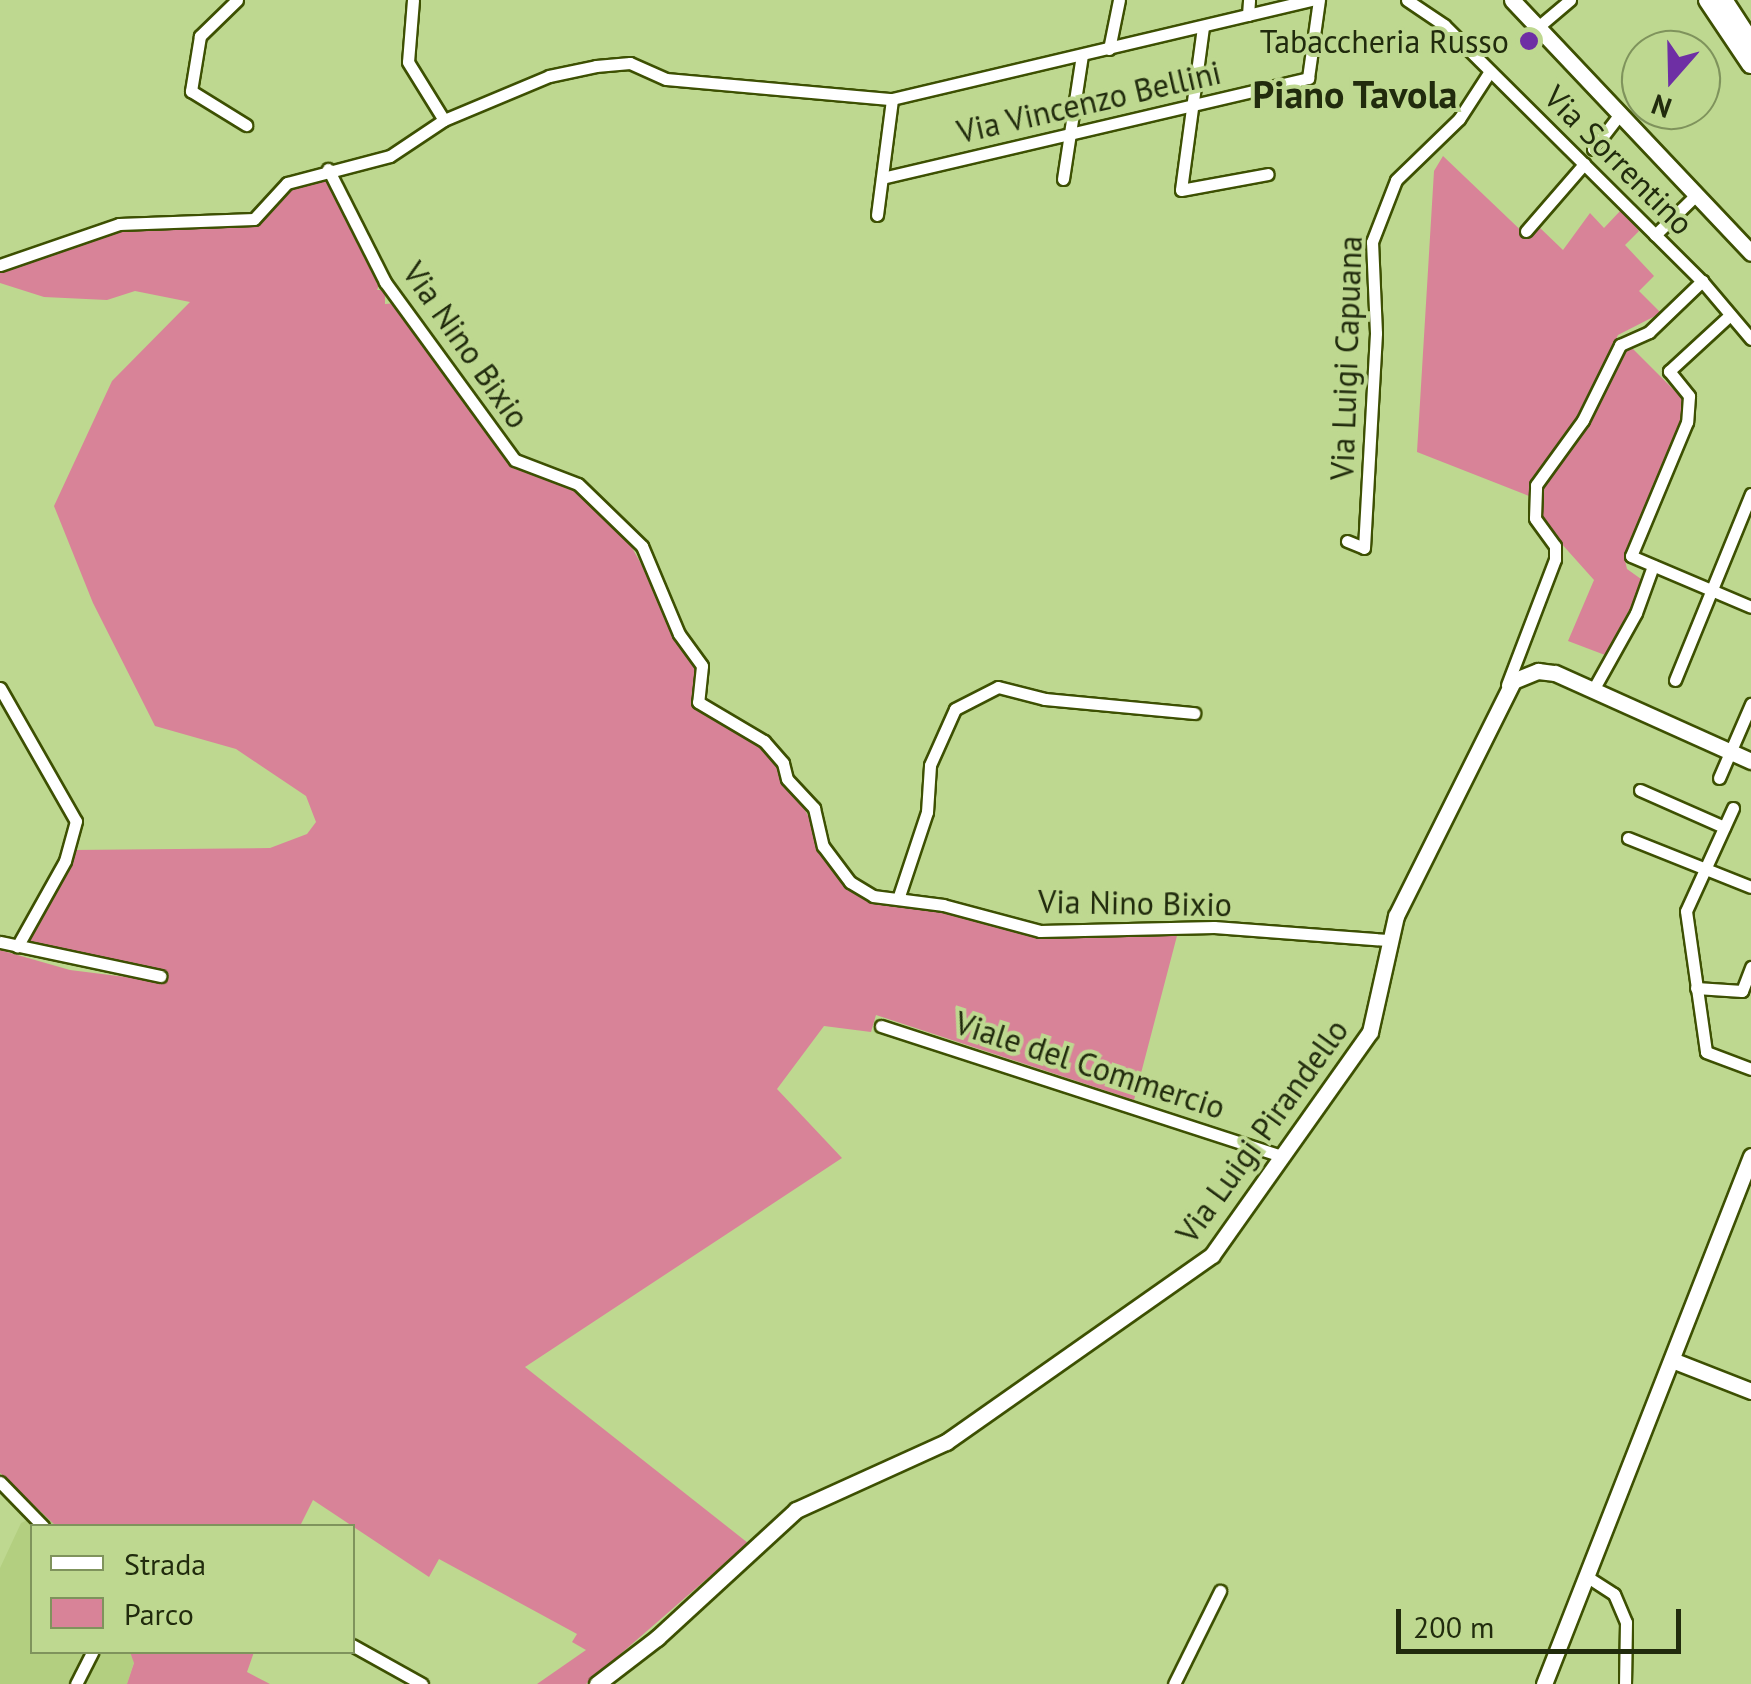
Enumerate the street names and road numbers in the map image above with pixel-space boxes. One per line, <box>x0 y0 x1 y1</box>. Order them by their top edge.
street label: Via Vincenzo Bellini <box>953 53 1225 151</box>
street label: Via Sorrentino <box>1537 78 1701 242</box>
street label: Via Luigi Capuana <box>1323 235 1369 481</box>
street label: Via Nino Bixio <box>395 255 537 435</box>
street label: Via Nino Bixio <box>1038 882 1232 924</box>
street label: Viale del Commercio <box>950 1003 1230 1127</box>
street label: Via Luigi Pirandello <box>1168 1012 1356 1250</box>

